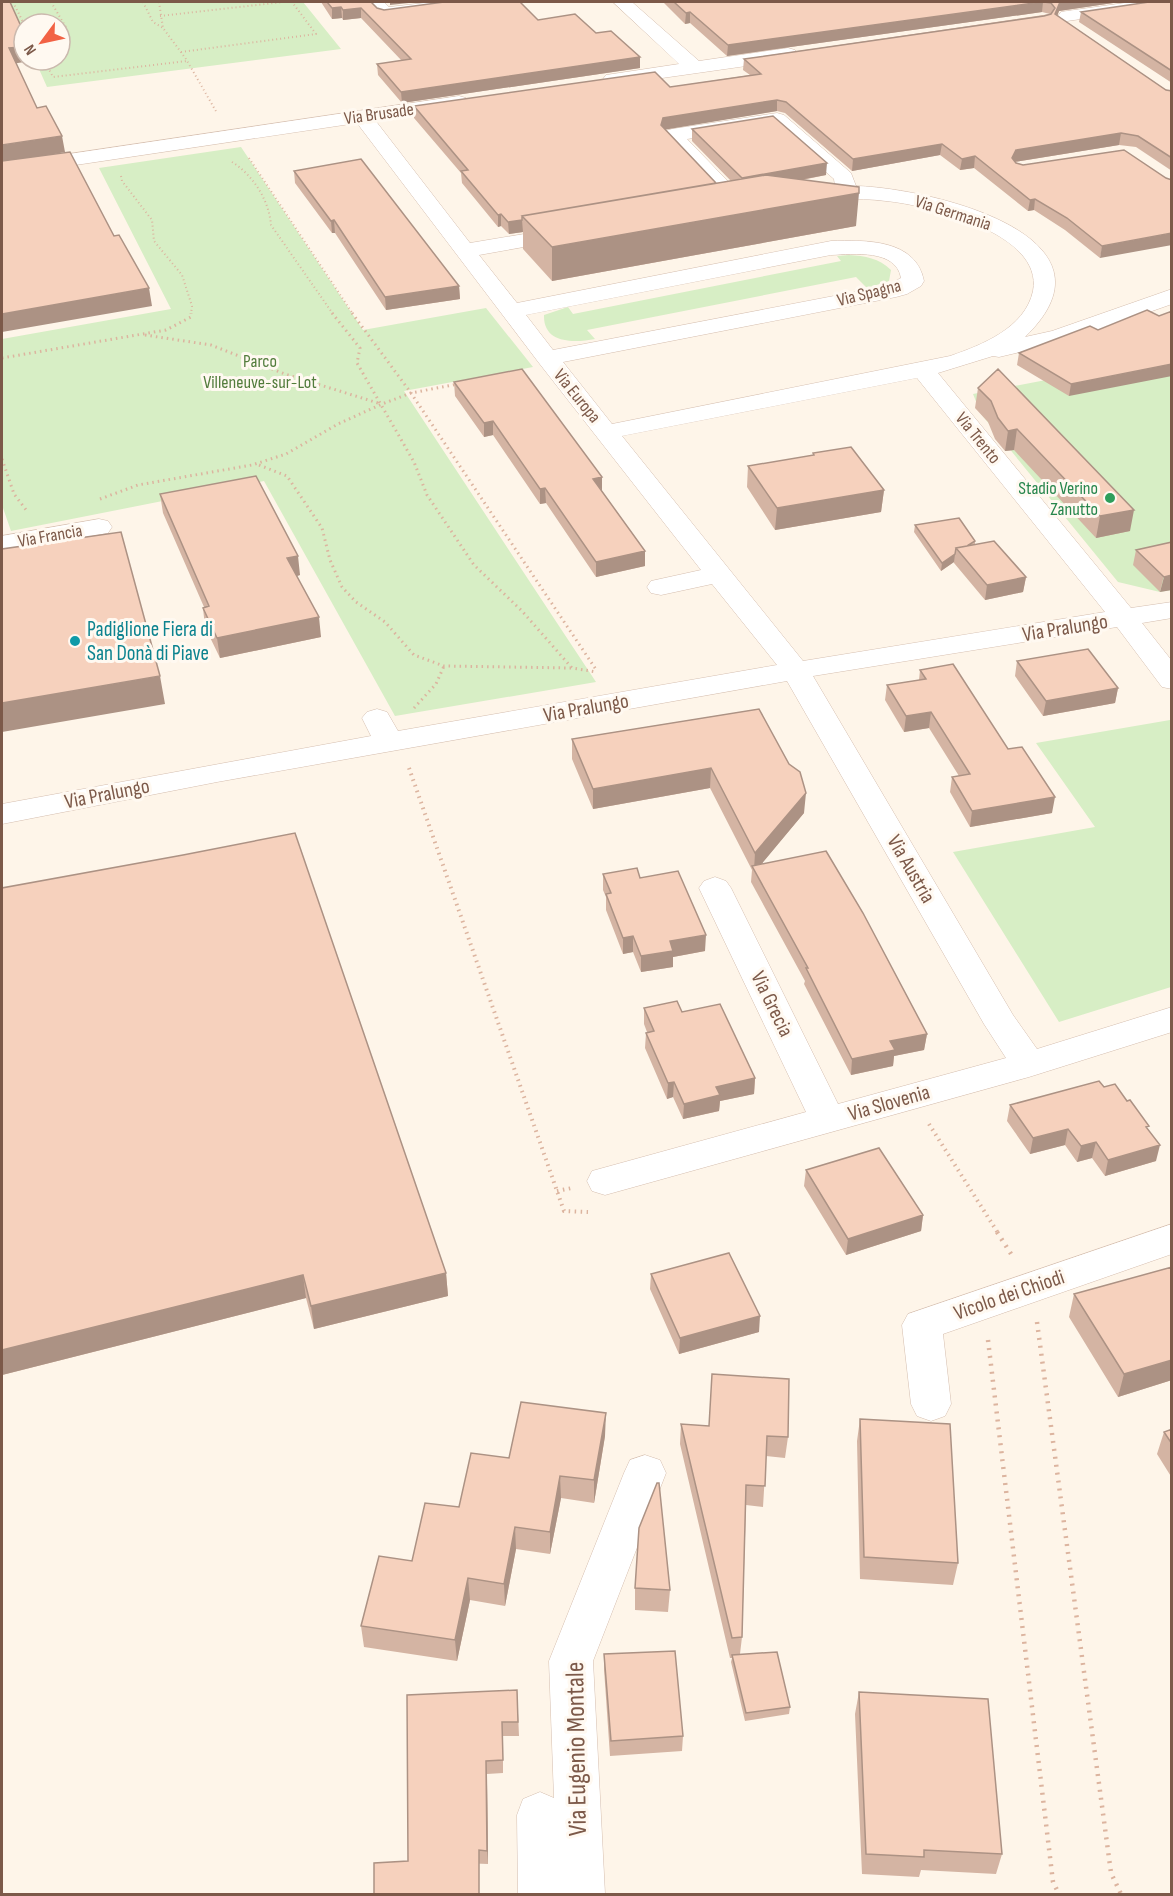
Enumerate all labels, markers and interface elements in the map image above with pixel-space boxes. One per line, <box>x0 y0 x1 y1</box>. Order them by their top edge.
north arrow <box>12 12 72 72</box>
text: N <box>20 41 41 58</box>
street label: Via Brusade <box>343 99 415 129</box>
street label: Via Germania <box>912 191 994 235</box>
street label: Via Spagna <box>835 275 903 311</box>
park label: Parco Villeneuve-sur-Lot <box>203 351 317 393</box>
street label: Via Europa <box>549 365 605 427</box>
street label: Via Trento <box>951 408 1005 468</box>
place label: Stadio Verino Zanutto <box>1018 478 1098 520</box>
marker: Stadio Verino Zanutto <box>1103 491 1117 505</box>
street label: Via Francia <box>16 520 84 552</box>
street label: Via Pralungo <box>1021 609 1109 647</box>
place label: Padiglione Fiera di San Donà di Piave <box>87 617 213 666</box>
marker: Padiglione Fiera di San Donà di Piave <box>68 634 82 648</box>
street label: Via Pralungo <box>541 688 631 728</box>
street label: Via Pralungo <box>62 774 152 814</box>
street label: Via Austria <box>882 830 940 908</box>
street label: Via Grecia <box>745 967 799 1041</box>
street label: Via Slovenia <box>845 1079 933 1127</box>
street label: Vicolo dei Chiodi <box>950 1264 1068 1326</box>
street label: Via Eugenio Montale <box>560 1661 594 1837</box>

